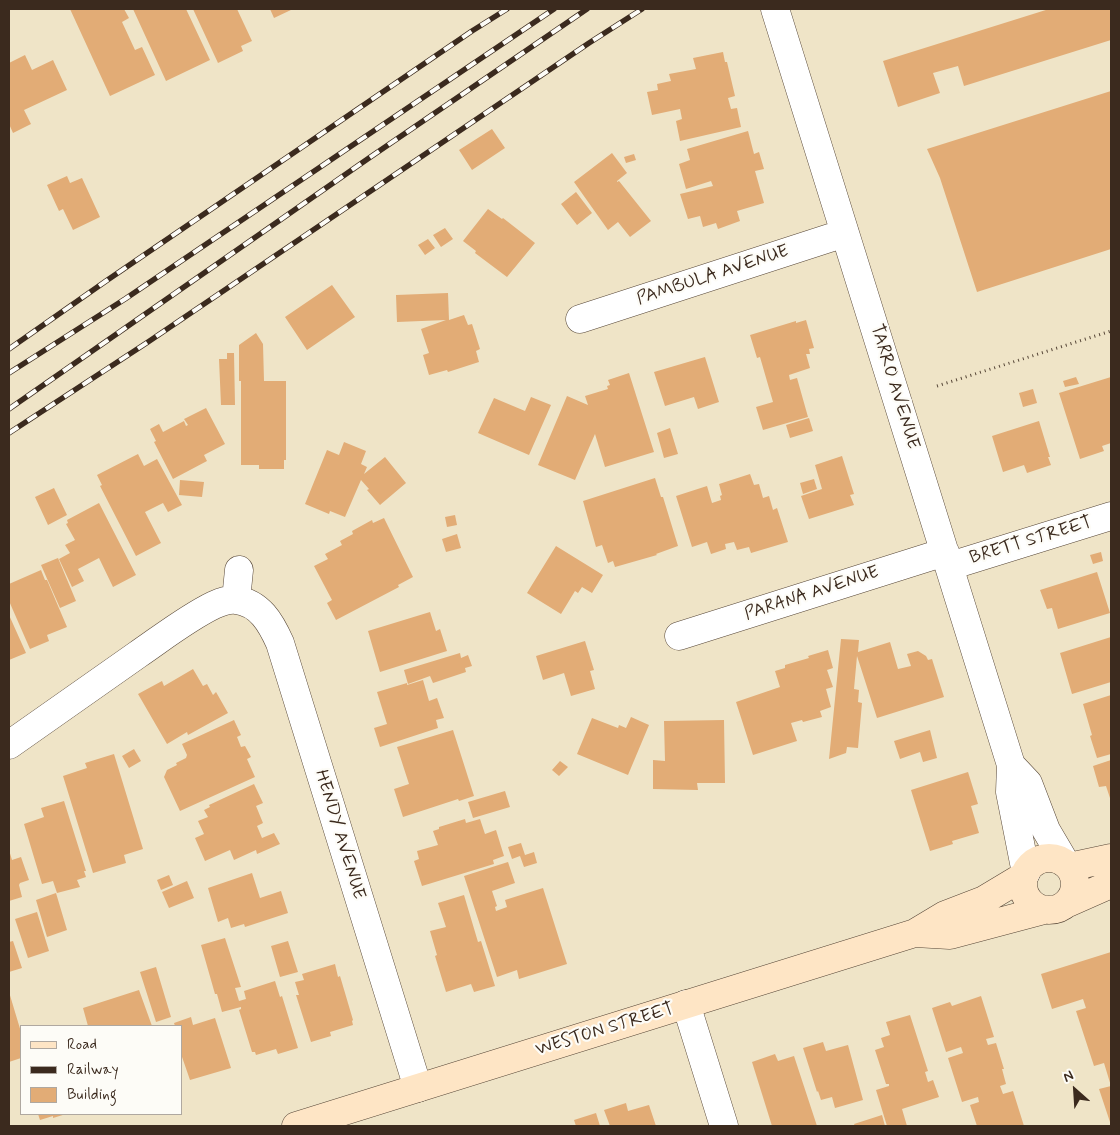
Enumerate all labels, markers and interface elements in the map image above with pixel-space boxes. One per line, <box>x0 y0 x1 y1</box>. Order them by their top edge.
street label: PAMBULA AVENUE <box>634 241 792 311</box>
street label: TARRO AVENUE <box>865 322 923 452</box>
street label: BRETT STREET <box>967 512 1095 570</box>
street label: PARANA AVENUE <box>742 562 882 626</box>
street label: HENDY AVENUE <box>309 768 369 902</box>
street label: WESTON STREET <box>533 999 677 1061</box>
legend <box>20 1025 182 1115</box>
text: Road <box>67 1035 97 1055</box>
text: Railway <box>67 1060 119 1080</box>
north arrow <box>1050 1065 1100 1115</box>
text: N <box>1060 1066 1077 1087</box>
text: Building <box>67 1085 117 1105</box>

